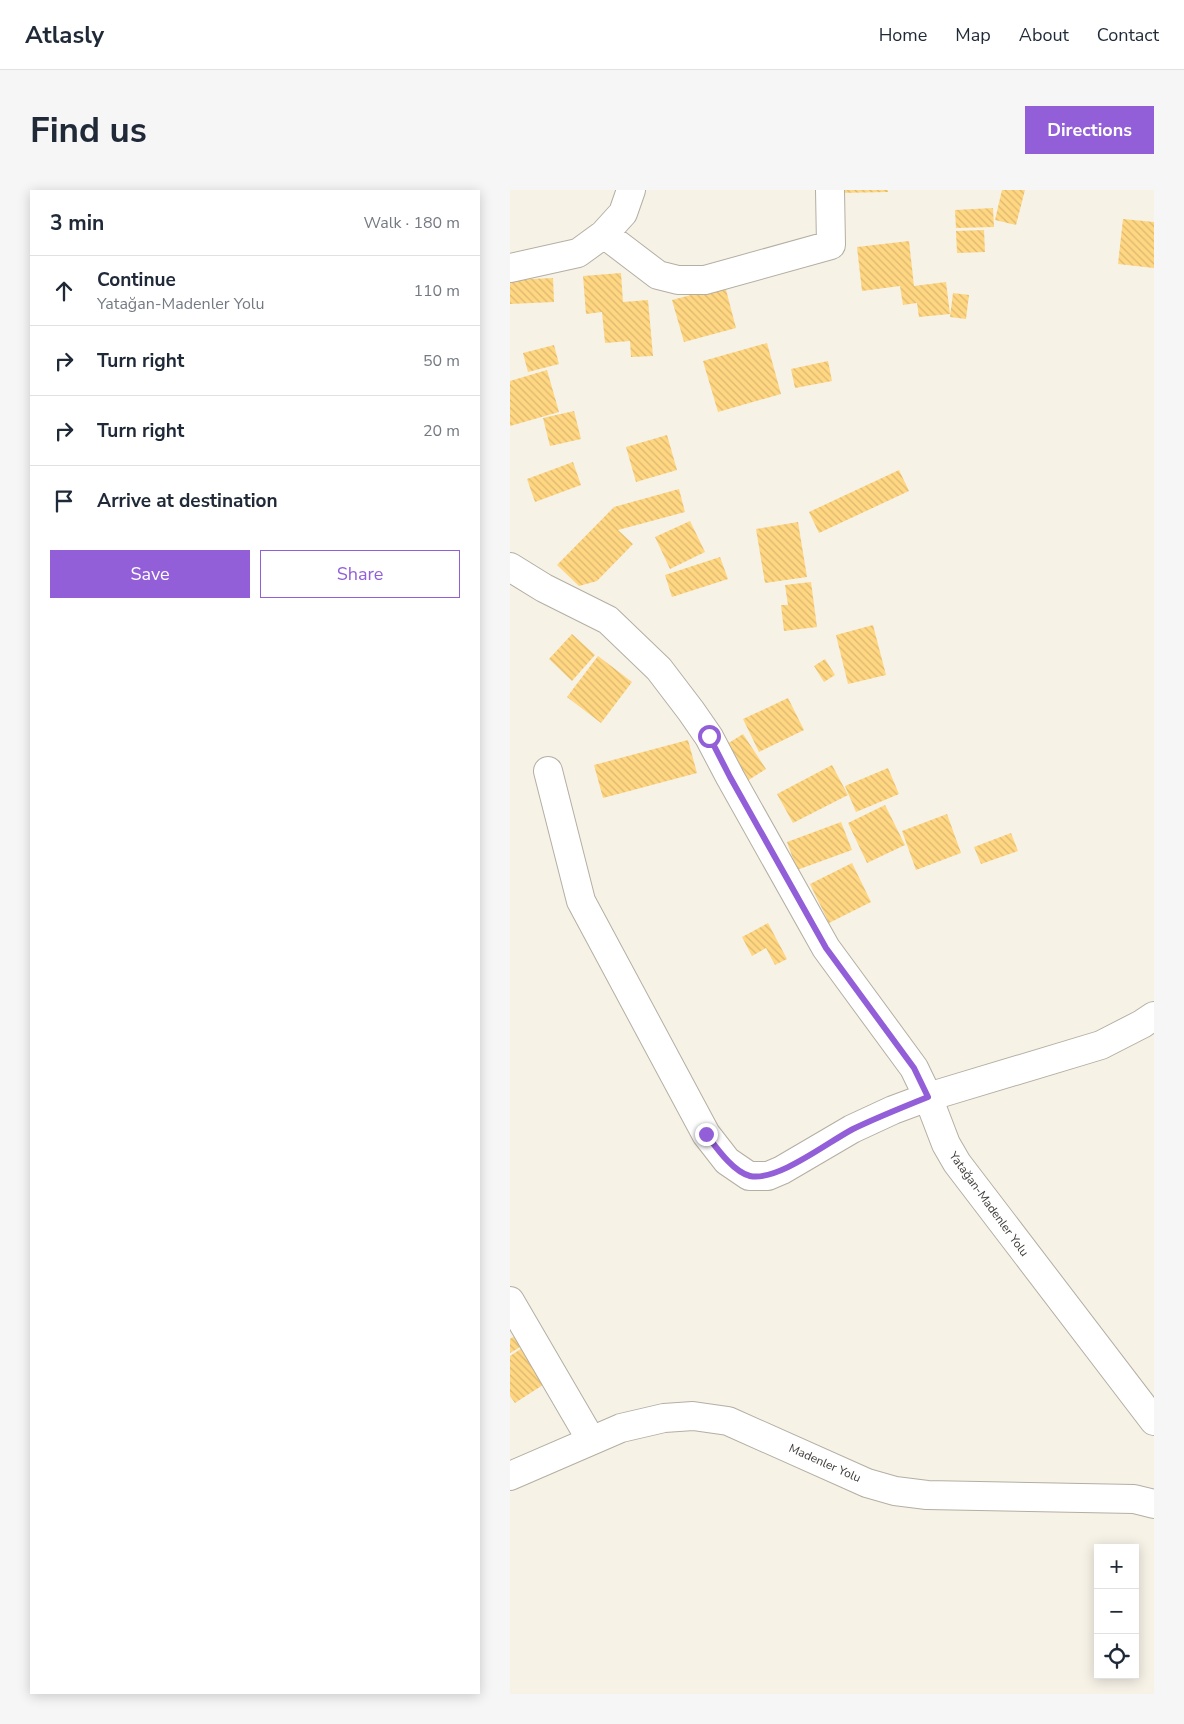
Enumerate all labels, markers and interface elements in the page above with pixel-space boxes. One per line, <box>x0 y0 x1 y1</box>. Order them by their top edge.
text: Atlasly <box>25 19 104 51</box>
text: Home <box>879 23 927 47</box>
text: Map <box>955 23 991 47</box>
text: About <box>1019 23 1069 47</box>
text: Contact <box>1097 23 1159 47</box>
button: Directions <box>1025 106 1154 154</box>
text: Find us <box>30 107 147 154</box>
text: 3 min <box>50 209 104 237</box>
text: Walk · 180 m <box>364 212 460 234</box>
text: Continue <box>97 267 176 293</box>
icon: ahead <box>50 277 78 305</box>
text: 110 m <box>413 280 460 302</box>
text: Yatağan-Madenler Yolu <box>97 293 265 315</box>
icon: right <box>50 347 78 375</box>
text: Turn right <box>97 348 184 374</box>
text: 50 m <box>423 350 460 372</box>
icon: right <box>50 417 78 445</box>
text: Turn right <box>97 418 184 444</box>
text: 20 m <box>423 420 460 442</box>
icon: arrive <box>50 487 78 515</box>
text: Arrive at destination <box>97 488 278 514</box>
button: Save <box>50 550 250 598</box>
button: Share <box>260 550 460 598</box>
route start <box>698 725 721 748</box>
route end <box>695 1123 718 1146</box>
street label: Yatağan-Madenler Yolu <box>945 1148 1032 1260</box>
street label: Madenler Yolu <box>786 1440 864 1486</box>
map controls <box>1094 1544 1139 1679</box>
button: + <box>1094 1544 1139 1589</box>
button: − <box>1094 1589 1139 1634</box>
button: locate <box>1094 1634 1139 1679</box>

